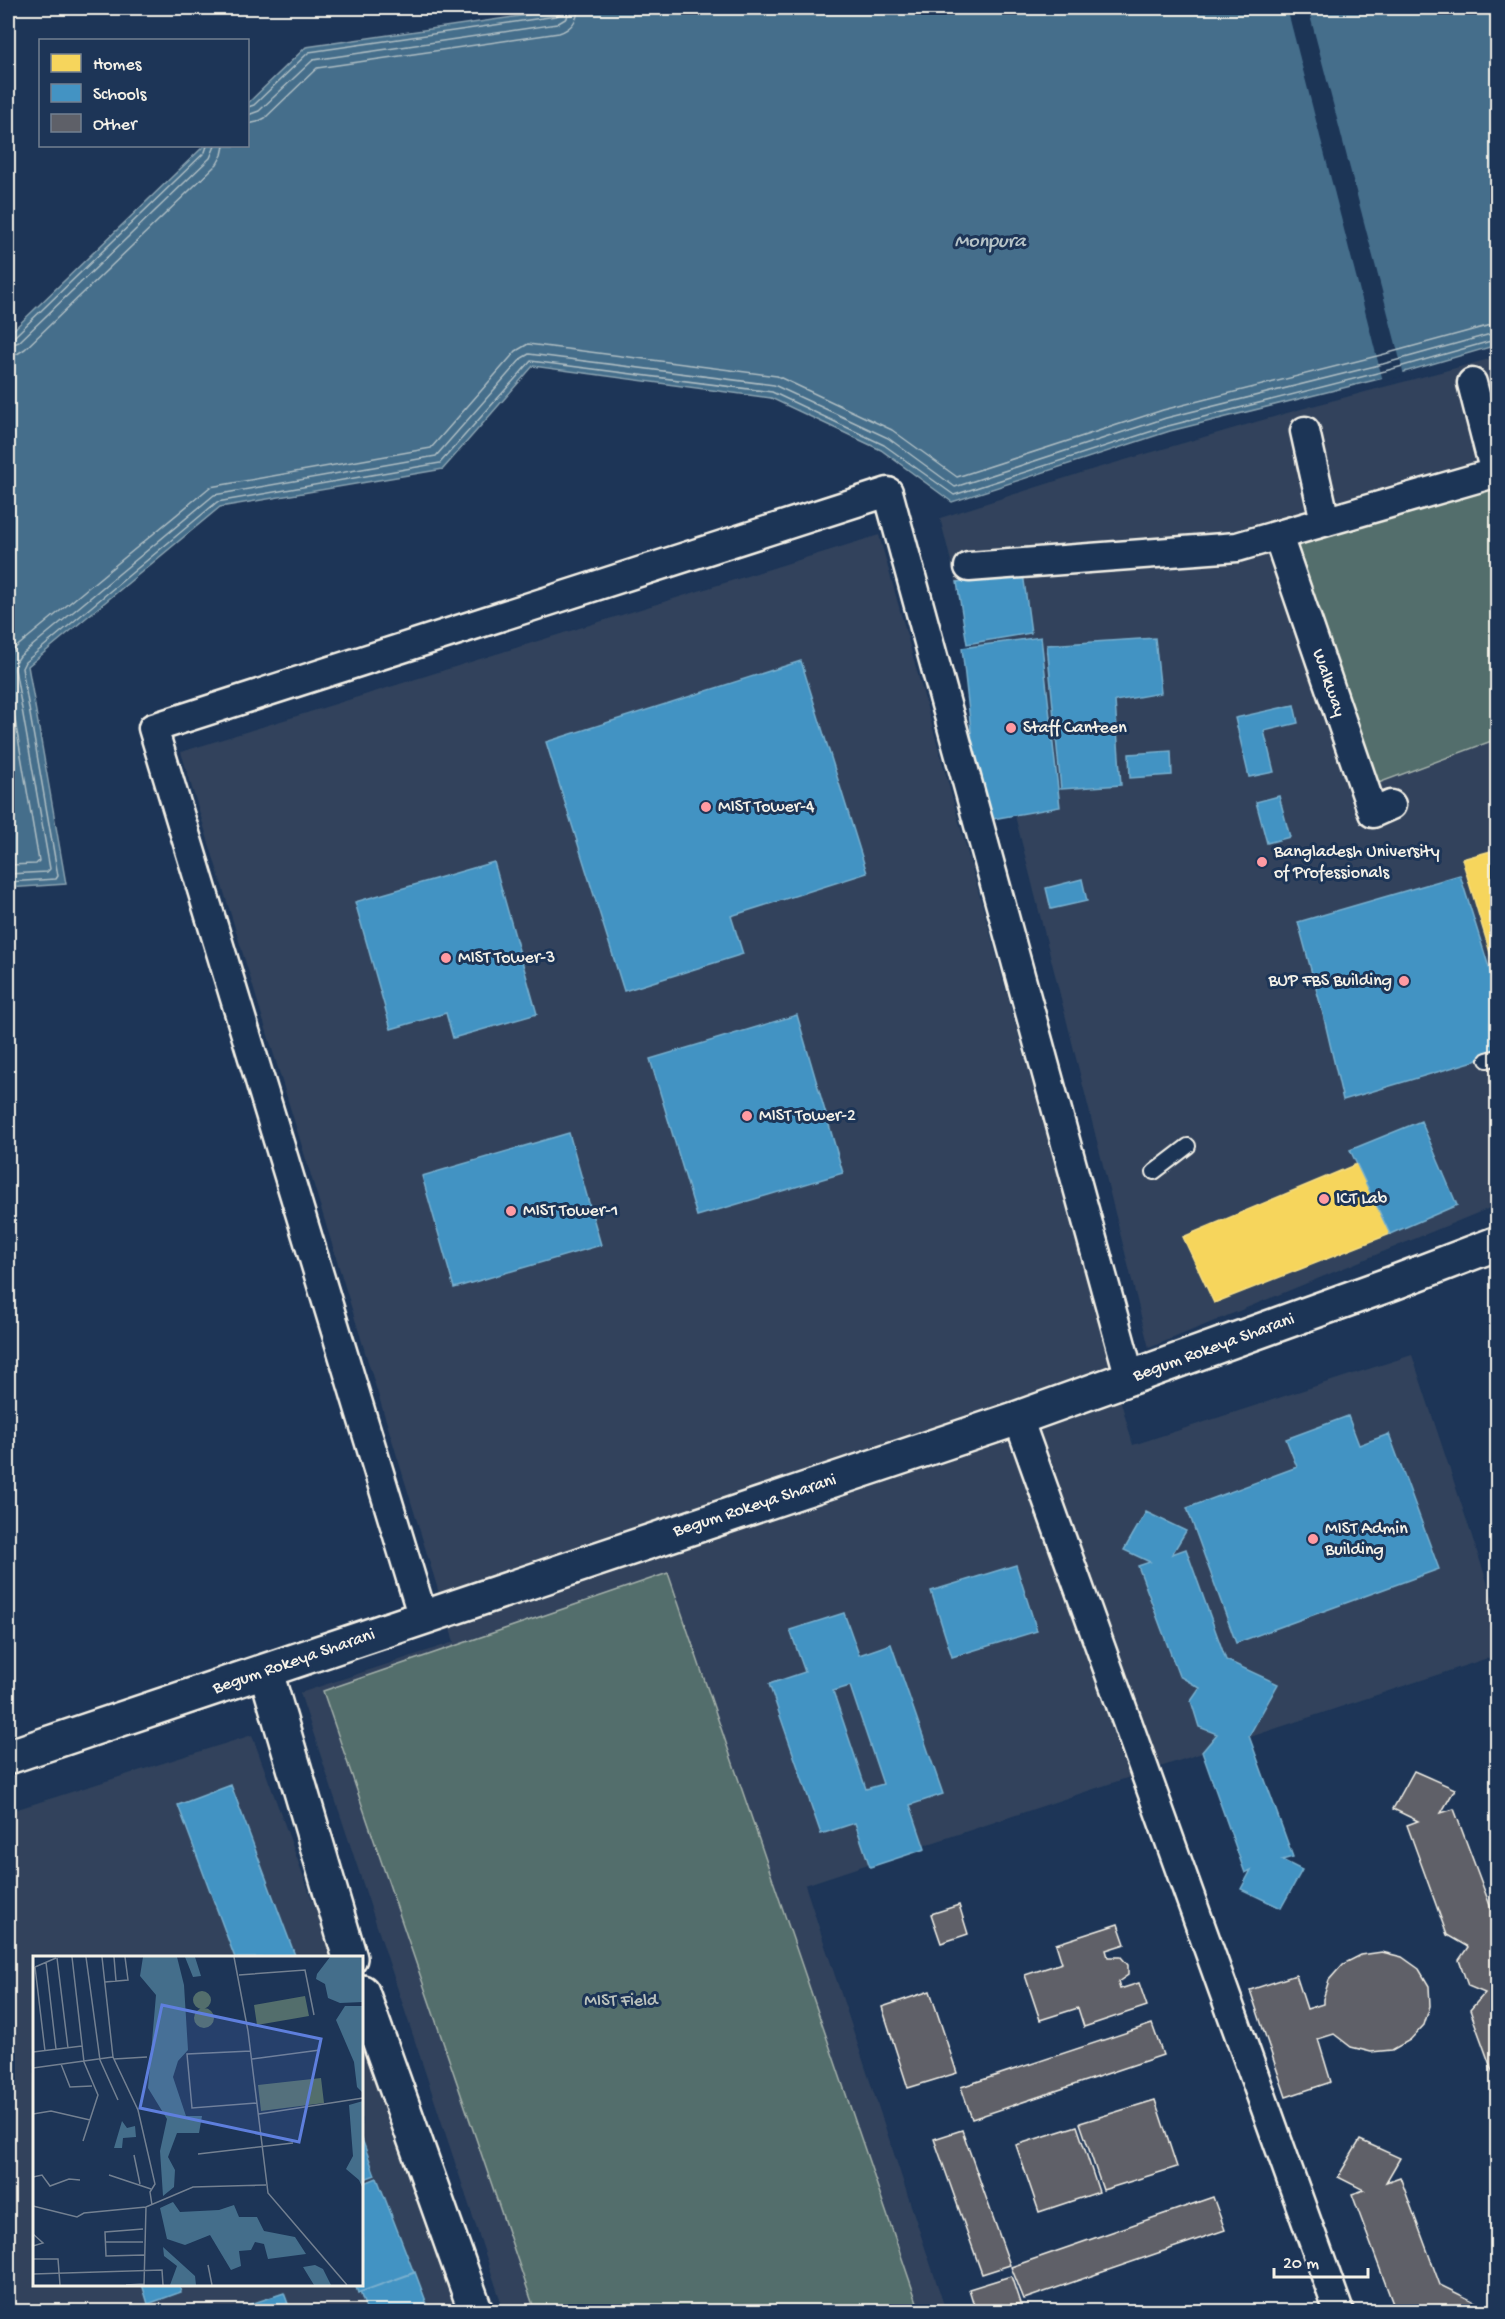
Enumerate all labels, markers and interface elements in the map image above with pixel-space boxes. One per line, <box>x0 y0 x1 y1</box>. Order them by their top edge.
legend <box>39 39 249 147</box>
text: Homes <box>93 55 143 76</box>
text: Schools <box>93 85 148 106</box>
text: Other <box>93 115 138 136</box>
water label: Monpura <box>954 231 1027 254</box>
street label: Walkway <box>1307 646 1349 720</box>
place label: Staff Canteen <box>1023 718 1127 739</box>
marker: Staff Canteen <box>1004 721 1018 735</box>
place label: MIST Tower-4 <box>718 797 815 818</box>
marker: MIST Tower-4 <box>699 800 713 814</box>
place label: Bangladesh University of Professionals <box>1273 842 1440 884</box>
marker: Bangladesh University of Professionals <box>1255 855 1269 869</box>
place label: MIST Tower-3 <box>458 948 555 969</box>
marker: MIST Tower-3 <box>439 951 453 965</box>
place label: BUP FBS Building <box>1267 971 1392 992</box>
marker: BUP FBS Building <box>1397 974 1411 988</box>
place label: MIST Tower-2 <box>759 1106 856 1127</box>
marker: MIST Tower-2 <box>740 1109 754 1123</box>
place label: ICT Lab <box>1336 1189 1388 1210</box>
marker: ICT Lab <box>1317 1192 1331 1206</box>
place label: MIST Tower-1 <box>523 1201 618 1222</box>
marker: MIST Tower-1 <box>504 1204 518 1218</box>
street label: Begum Rokeya Sharani <box>1129 1309 1298 1387</box>
street label: Begum Rokeya Sharani <box>670 1470 839 1543</box>
place label: MIST Admin Building <box>1324 1519 1408 1561</box>
marker: MIST Admin Building <box>1306 1532 1320 1546</box>
street label: Begum Rokeya Sharani <box>209 1624 378 1700</box>
inset map <box>33 1956 363 2286</box>
park label: MIST Field <box>584 1991 659 2012</box>
scale bar <box>1274 2241 1368 2279</box>
text: 20 m <box>1283 2254 1319 2275</box>

